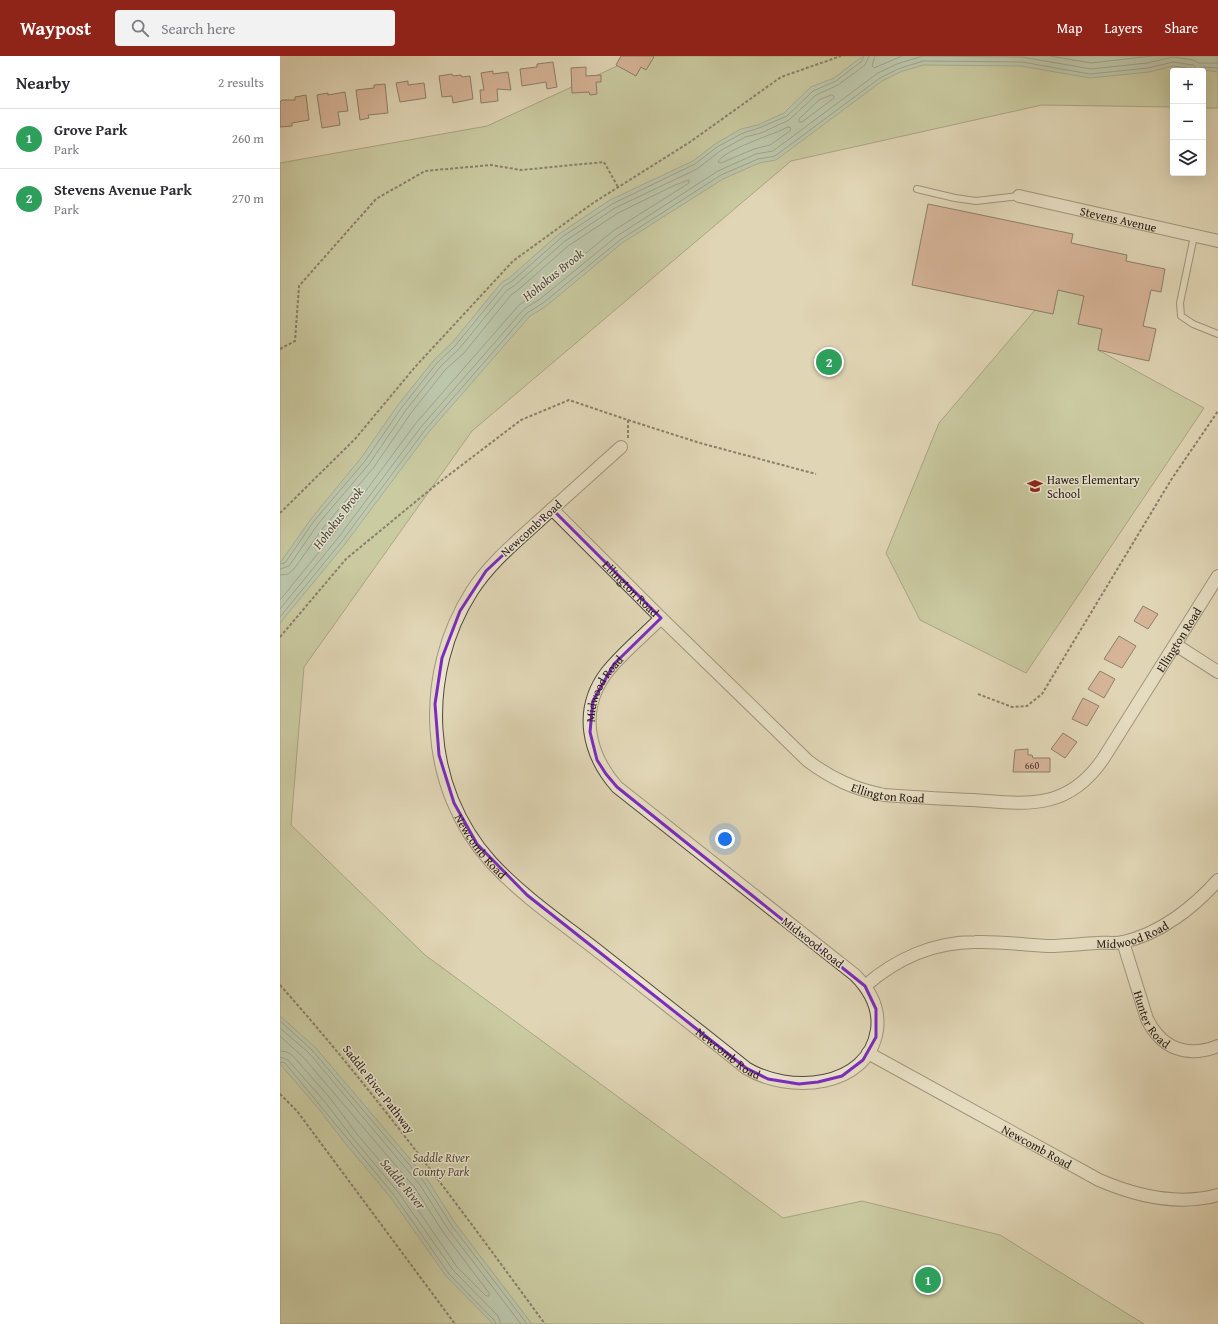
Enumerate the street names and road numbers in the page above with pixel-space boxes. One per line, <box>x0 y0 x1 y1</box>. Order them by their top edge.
street label: Stevens Avenue <box>1078 202 1159 235</box>
street label: Newcomb Road <box>497 495 566 560</box>
street label: Ellington Road <box>599 556 664 621</box>
street label: Ellington Road <box>1151 603 1205 675</box>
street label: Midwood Road <box>581 651 627 723</box>
street label: Ellington Road <box>849 778 926 806</box>
street label: Newcomb Road <box>451 811 511 883</box>
street label: Midwood Road <box>778 912 848 972</box>
street label: Midwood Road <box>1096 916 1172 952</box>
street label: Hunter Road <box>1130 988 1174 1052</box>
street label: Newcomb Road <box>693 1023 764 1083</box>
street label: Saddle River Pathway <box>339 1041 419 1137</box>
street label: Newcomb Road <box>999 1120 1076 1172</box>

